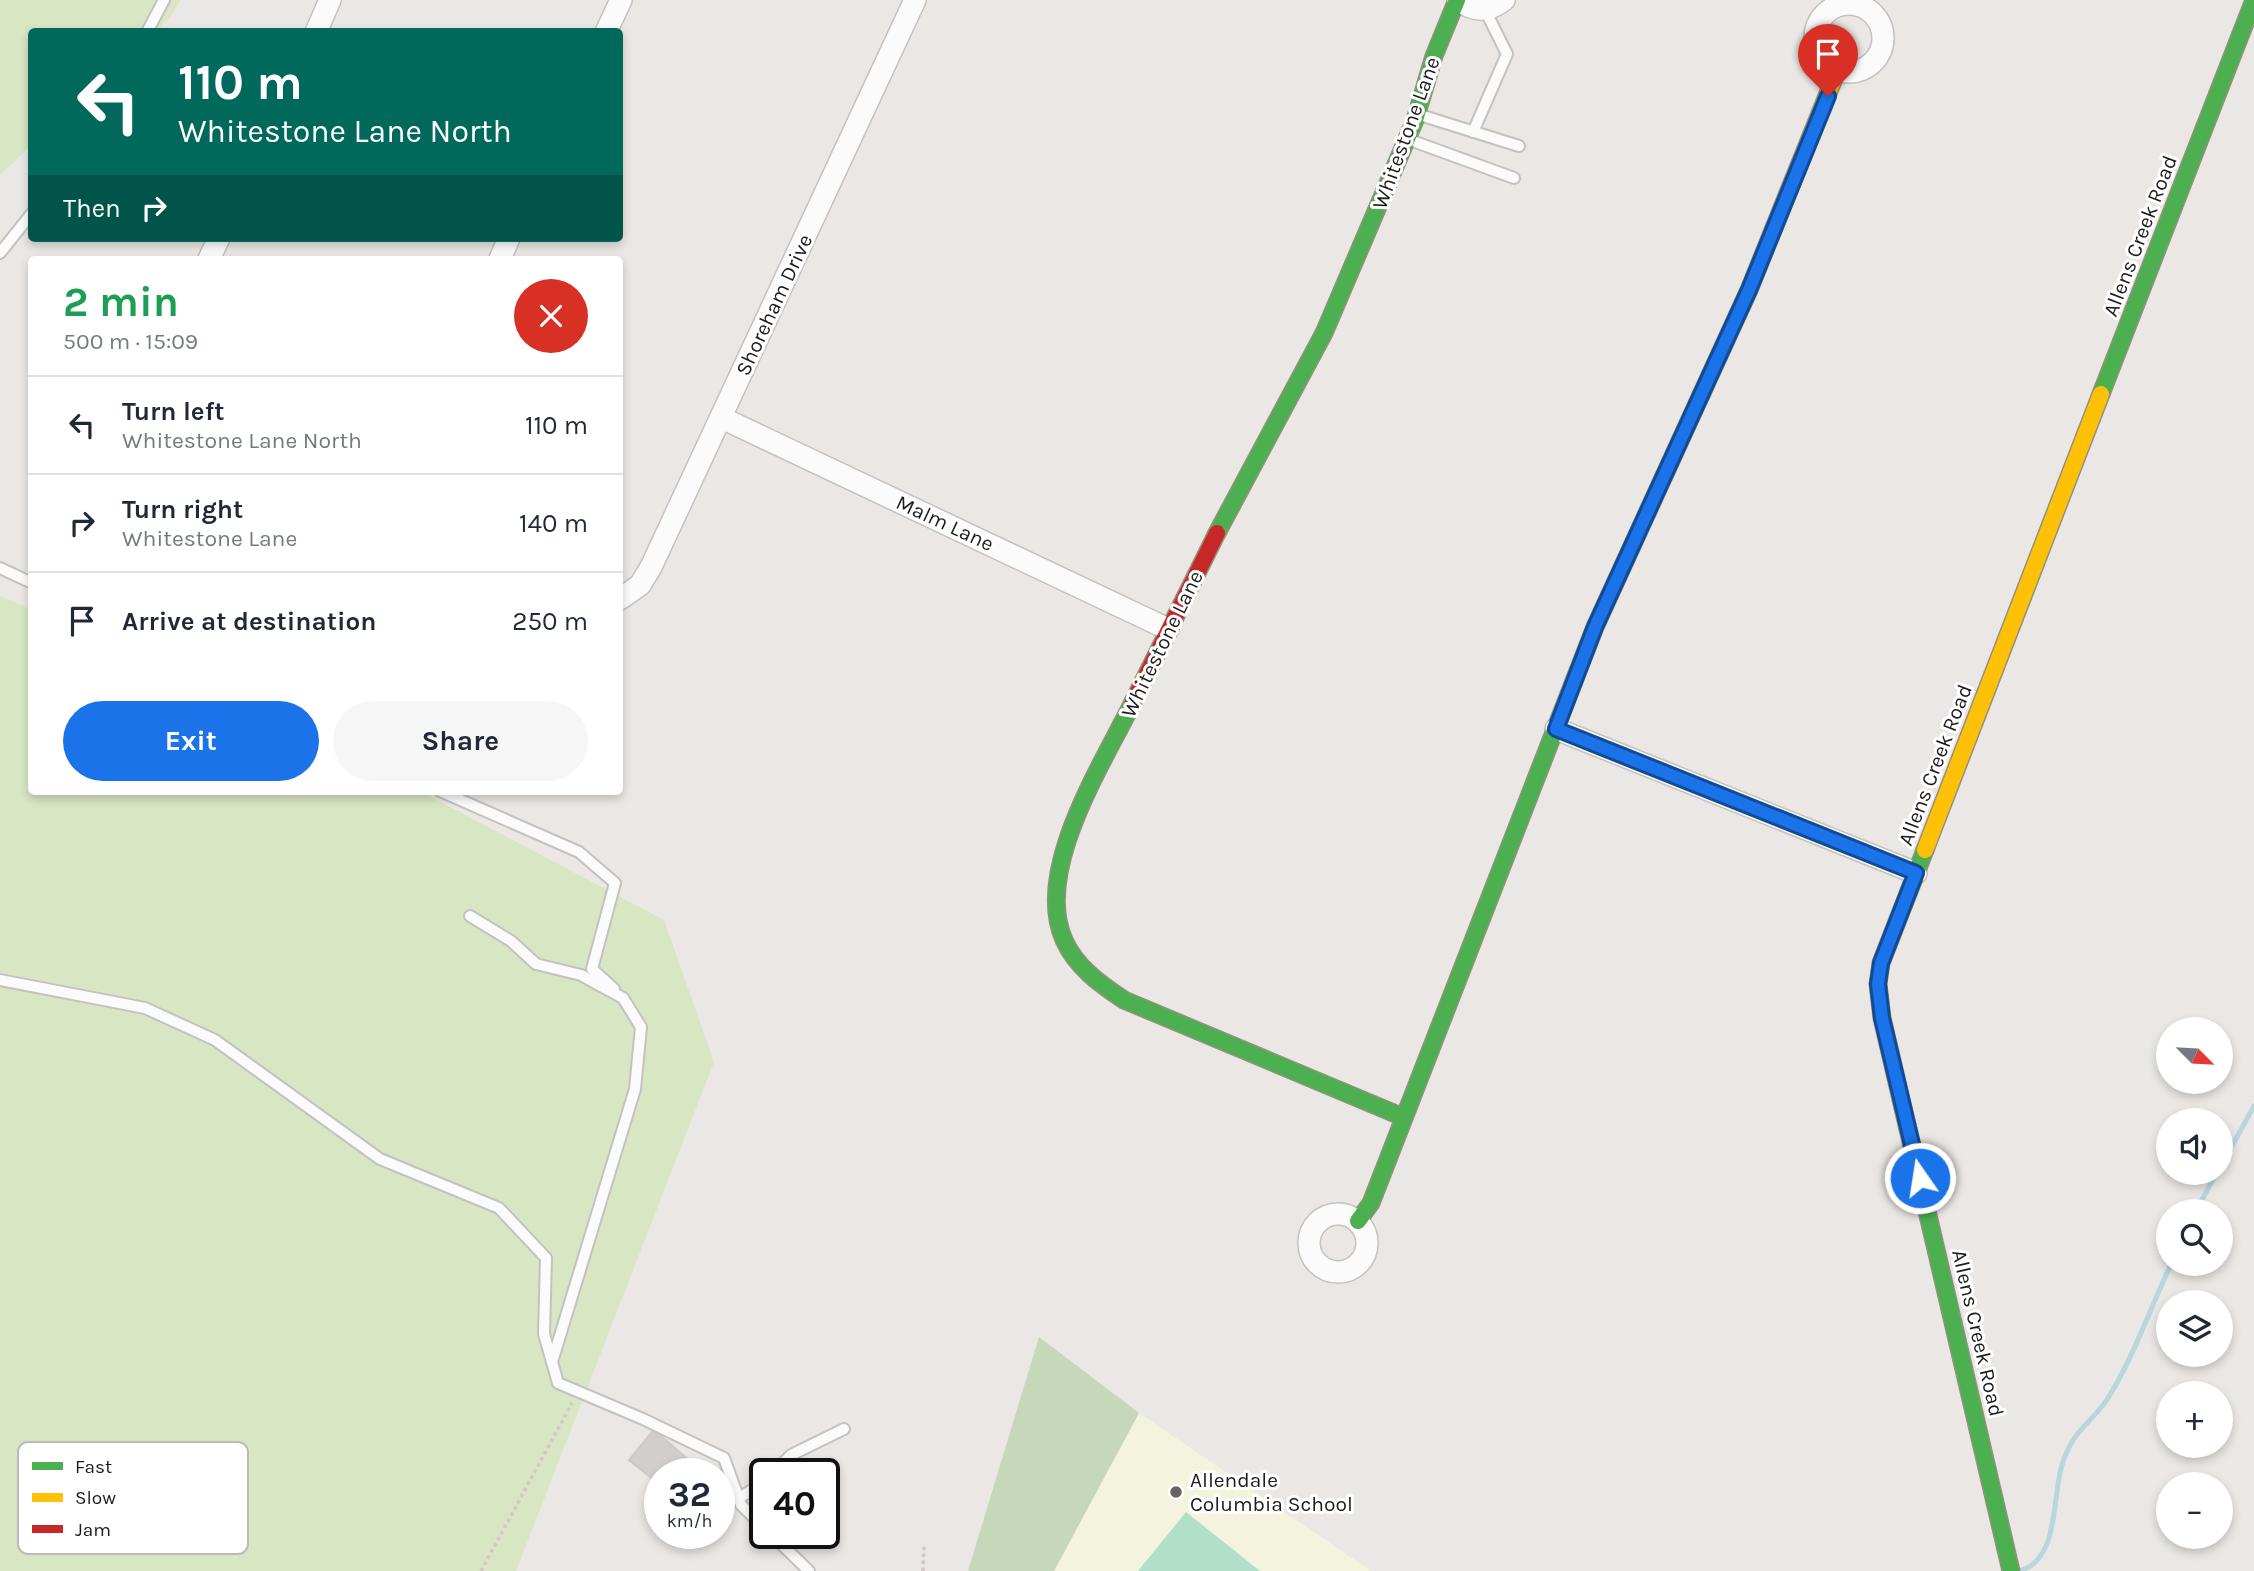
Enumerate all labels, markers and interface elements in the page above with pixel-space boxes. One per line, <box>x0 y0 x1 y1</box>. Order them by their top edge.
pin <box>1798 24 1858 96</box>
icon: arrive <box>1809 35 1847 73</box>
text: 110 m <box>178 54 303 111</box>
street label: Whitestone Lane <box>1367 54 1445 212</box>
icon: left <box>63 56 154 147</box>
text: Whitestone Lane North <box>178 113 512 150</box>
street label: Allens Creek Road <box>2098 152 2182 320</box>
icon: right <box>135 189 173 227</box>
text: Then <box>63 193 121 224</box>
street label: Shoreham Drive <box>731 231 817 379</box>
text: 2 min <box>63 277 179 327</box>
button: close <box>514 279 588 353</box>
text: 500 m · 15:09 <box>63 328 198 355</box>
text: Turn left <box>122 396 224 427</box>
icon: left <box>63 406 101 444</box>
text: 110 m <box>525 410 588 441</box>
text: Whitestone Lane North <box>122 427 362 454</box>
street label: Malm Lane <box>892 490 998 556</box>
text: Turn right <box>122 494 243 525</box>
icon: right <box>63 504 101 542</box>
text: 140 m <box>519 508 588 539</box>
text: Whitestone Lane <box>122 525 297 552</box>
street label: Whitestone Lane <box>1116 567 1208 721</box>
icon: arrive <box>63 602 101 640</box>
text: Arrive at destination <box>122 606 376 637</box>
text: 250 m <box>512 606 588 637</box>
street label: Allens Creek Road <box>1893 681 1977 849</box>
button: Exit <box>63 701 319 781</box>
button: Share <box>333 701 588 781</box>
north arrow <box>2156 1017 2233 1094</box>
map controls <box>2156 1017 2233 1549</box>
button: sound <box>2156 1108 2233 1185</box>
position arrow <box>1883 1141 1957 1215</box>
button: search <box>2156 1199 2233 1276</box>
street label: Allens Creek Road <box>1947 1247 2009 1419</box>
button: layers <box>2156 1290 2233 1367</box>
button: + <box>2156 1381 2233 1458</box>
legend <box>18 1442 248 1554</box>
text: Fast <box>75 1456 112 1478</box>
speed limit sign: 40 <box>749 1458 840 1549</box>
place label: Allendale Columbia School <box>1190 1468 1353 1516</box>
button: − <box>2156 1472 2233 1549</box>
text: 32 <box>668 1474 711 1515</box>
marker: Allendale Columbia School <box>1168 1484 1184 1500</box>
text: Slow <box>75 1487 116 1509</box>
text: km/h <box>667 1510 712 1532</box>
text: Jam <box>75 1519 111 1541</box>

